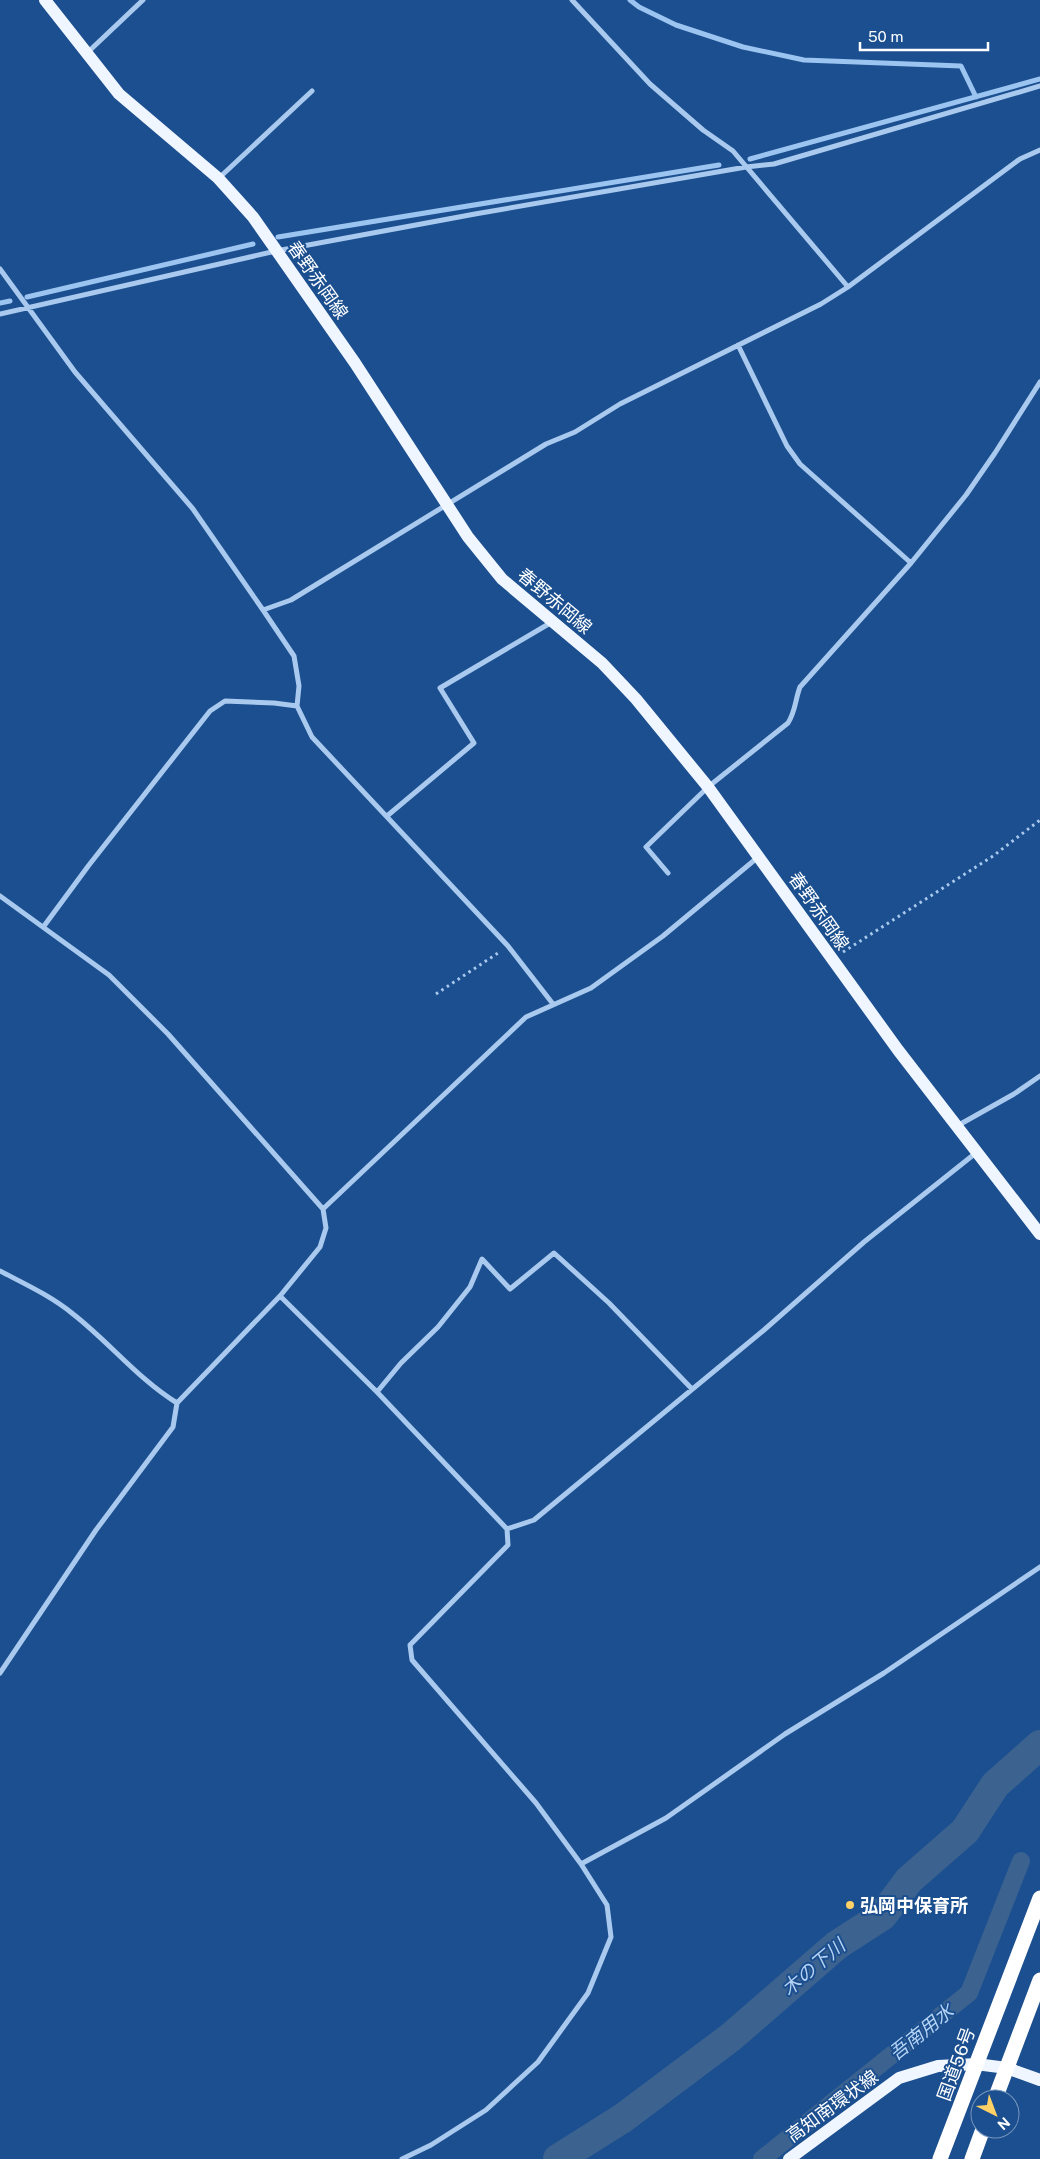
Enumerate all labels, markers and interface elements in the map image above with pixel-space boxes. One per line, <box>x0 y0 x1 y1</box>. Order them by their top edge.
scale bar <box>860 20 988 52</box>
text: 50 m <box>868 28 903 45</box>
street label: 春野赤岡線 <box>284 237 352 323</box>
street label: 春野赤岡線 <box>514 564 596 638</box>
street label: 春野赤岡線 <box>785 868 853 954</box>
place label: 弘岡中保育所 <box>860 1895 968 1916</box>
marker: 弘岡中保育所 <box>844 1899 856 1911</box>
water label: 木の下川 <box>777 1933 851 2000</box>
water label: 吾南用水 <box>885 1998 959 2064</box>
street label: 国道56号 <box>933 2024 979 2104</box>
street label: 高知南環状線 <box>782 2066 882 2146</box>
north arrow <box>970 2089 1020 2139</box>
text: N <box>994 2114 1013 2133</box>

